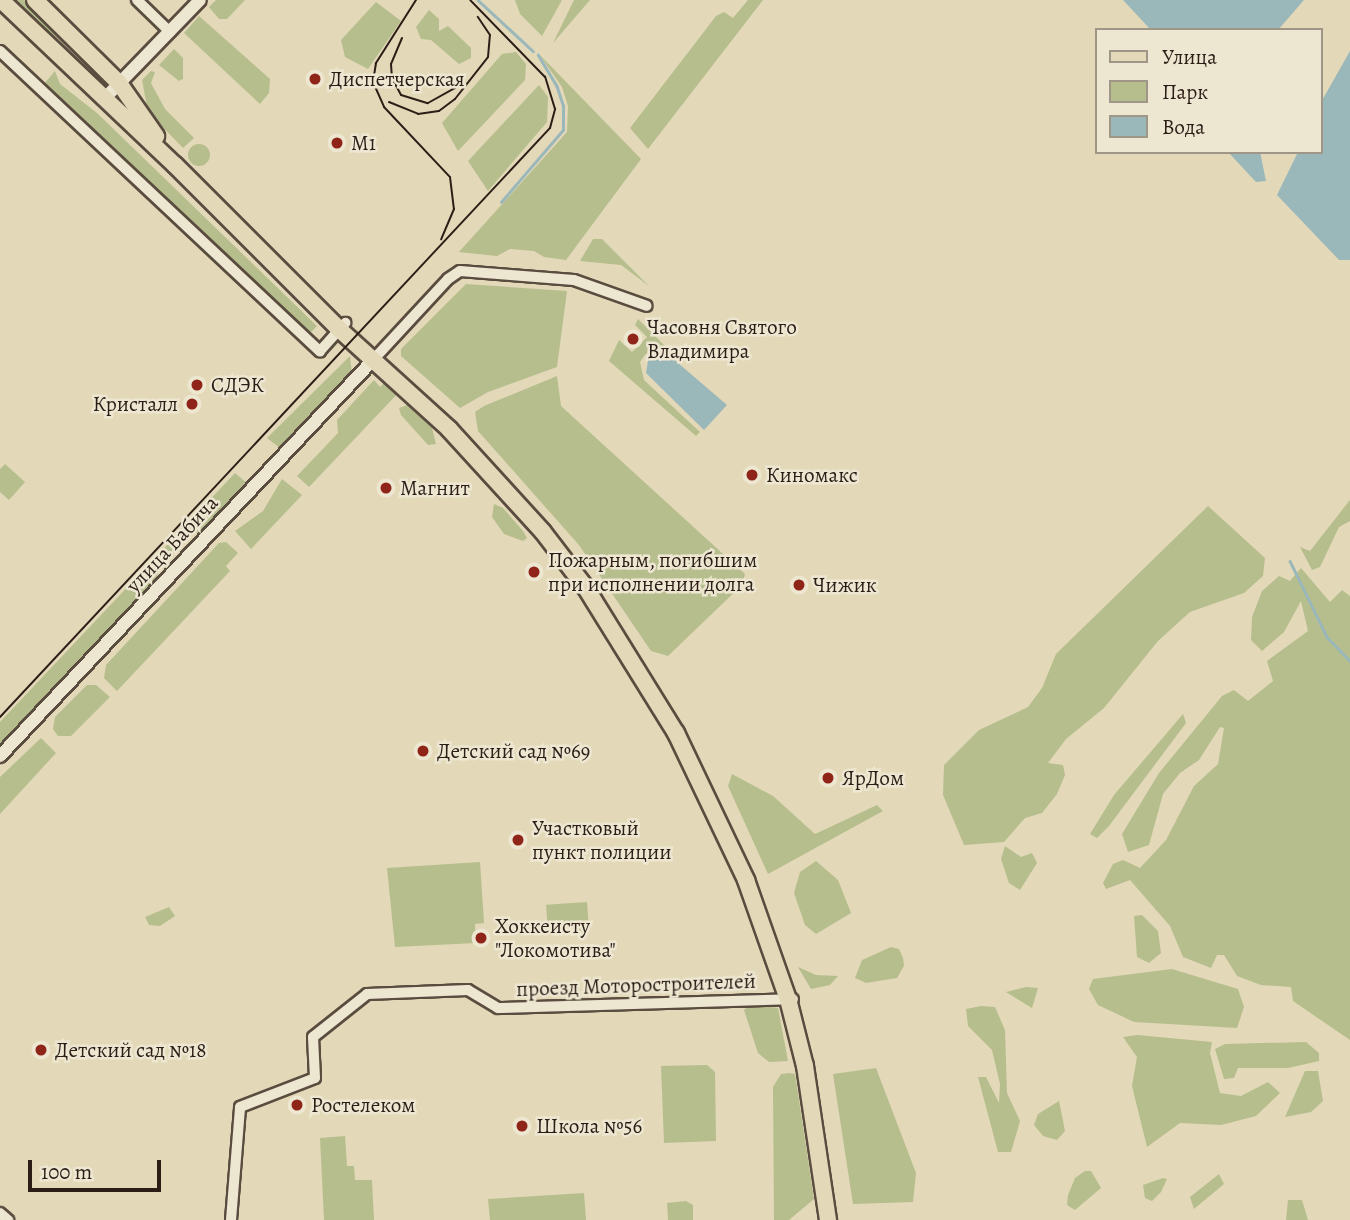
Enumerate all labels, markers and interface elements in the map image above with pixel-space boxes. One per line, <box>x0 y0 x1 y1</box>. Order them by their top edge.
legend <box>1094 28 1322 154</box>
text: Улица <box>1162 43 1217 71</box>
place label: Диспетчерская <box>329 66 465 92</box>
marker: Диспетчерская <box>307 71 323 87</box>
text: Парк <box>1162 78 1208 106</box>
text: Вода <box>1162 113 1205 141</box>
place label: М1 <box>351 130 376 156</box>
marker: М1 <box>329 135 345 151</box>
place label: Часовня Святого Владимира <box>647 314 797 364</box>
marker: Часовня Святого Владимира <box>625 331 641 347</box>
place label: СДЭК <box>211 372 264 398</box>
marker: СДЭК <box>189 377 205 393</box>
place label: Кристалл <box>93 391 178 417</box>
marker: Кристалл <box>184 396 200 412</box>
place label: Киномакс <box>766 462 858 488</box>
marker: Киномакс <box>744 467 760 483</box>
place label: Магнит <box>400 475 470 501</box>
marker: Магнит <box>378 480 394 496</box>
street label: улица Бабича <box>121 490 223 598</box>
place label: Пожарным, погибшим при исполнении долга <box>548 547 758 597</box>
marker: Пожарным, погибшим при исполнении долга <box>526 564 542 580</box>
place label: Чижик <box>813 572 877 598</box>
marker: Чижик <box>791 577 807 593</box>
place label: Детский сад №69 <box>437 738 590 764</box>
marker: Детский сад №69 <box>415 743 431 759</box>
place label: ЯрДом <box>842 765 904 791</box>
marker: ЯрДом <box>820 770 836 786</box>
place label: Участковый пункт полиции <box>532 815 672 865</box>
marker: Участковый пункт полиции <box>510 832 526 848</box>
place label: Хоккеисту "Локомотива" <box>495 913 616 963</box>
marker: Хоккеисту "Локомотива" <box>473 930 489 946</box>
street label: проезд Моторостроителей <box>516 968 756 1002</box>
place label: Детский сад №18 <box>55 1037 206 1063</box>
marker: Детский сад №18 <box>33 1042 49 1058</box>
place label: Ростелеком <box>311 1092 415 1118</box>
marker: Ростелеком <box>289 1097 305 1113</box>
place label: Школа №56 <box>536 1113 642 1139</box>
marker: Школа №56 <box>514 1118 530 1134</box>
scale bar <box>32 1146 164 1190</box>
text: 100 m <box>41 1158 92 1186</box>

